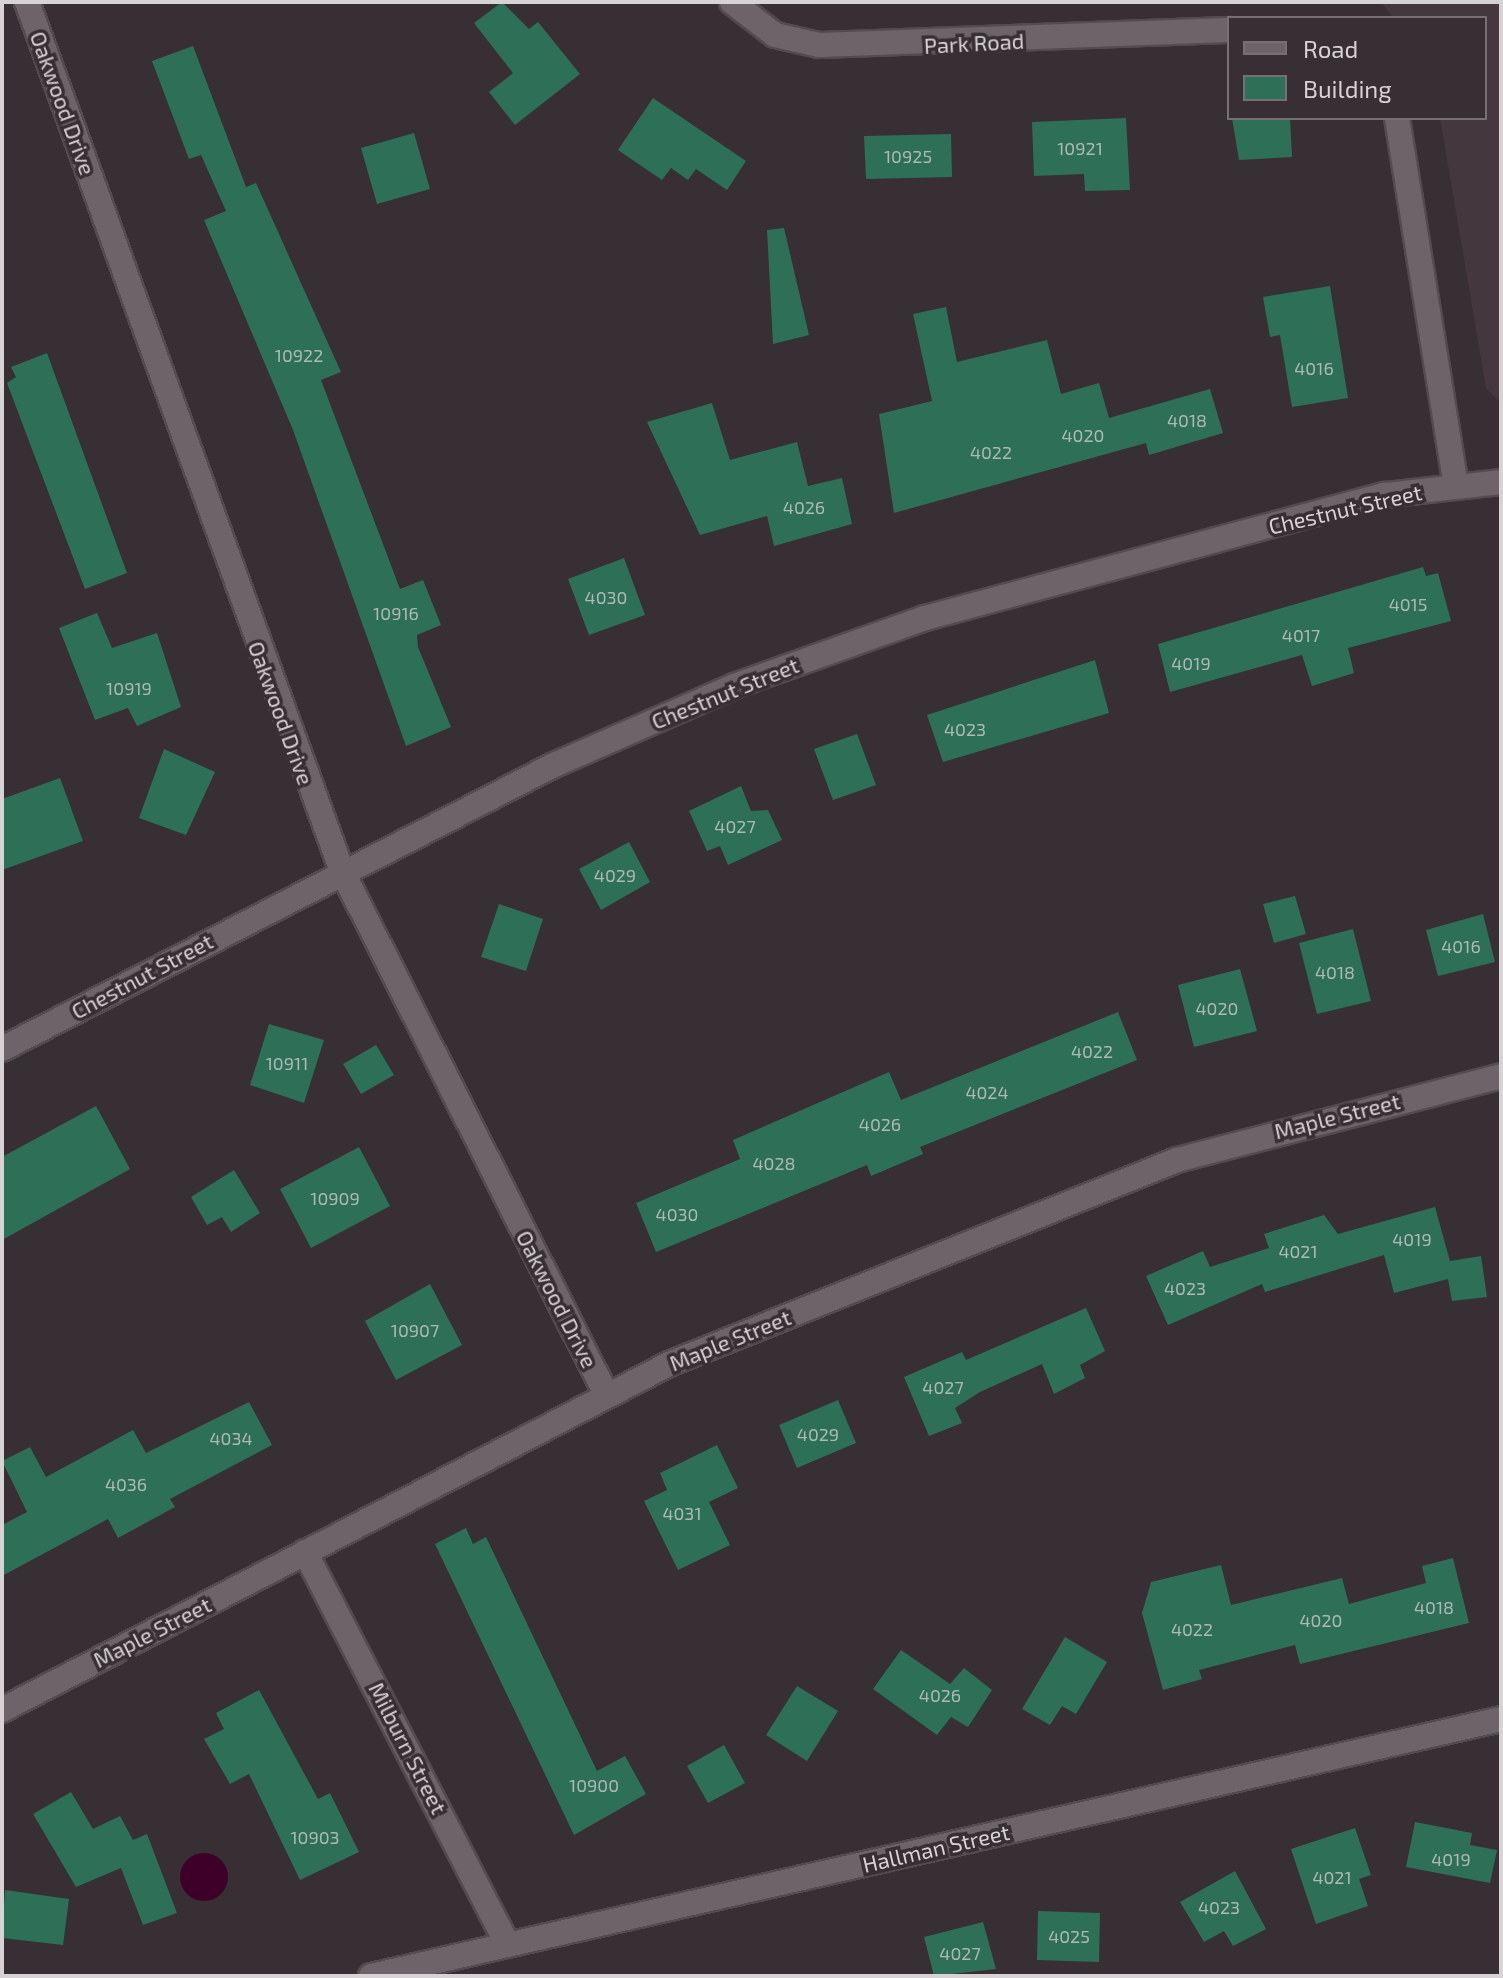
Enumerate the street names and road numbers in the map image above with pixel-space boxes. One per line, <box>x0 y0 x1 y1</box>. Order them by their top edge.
street label: Park Road <box>923 27 1025 59</box>
street label: Oakwood Drive <box>25 28 101 178</box>
street label: Chestnut Street <box>1266 479 1424 539</box>
street label: Oakwood Drive <box>243 638 319 788</box>
street label: Chestnut Street <box>648 651 802 735</box>
street label: Chestnut Street <box>67 928 217 1024</box>
street label: Maple Street <box>1271 1088 1403 1144</box>
street label: Oakwood Drive <box>511 1226 603 1372</box>
street label: Maple Street <box>665 1304 795 1376</box>
street label: Maple Street <box>89 1591 215 1673</box>
street label: Milburn Street <box>364 1678 452 1818</box>
street label: Hallman Street <box>860 1818 1012 1878</box>

